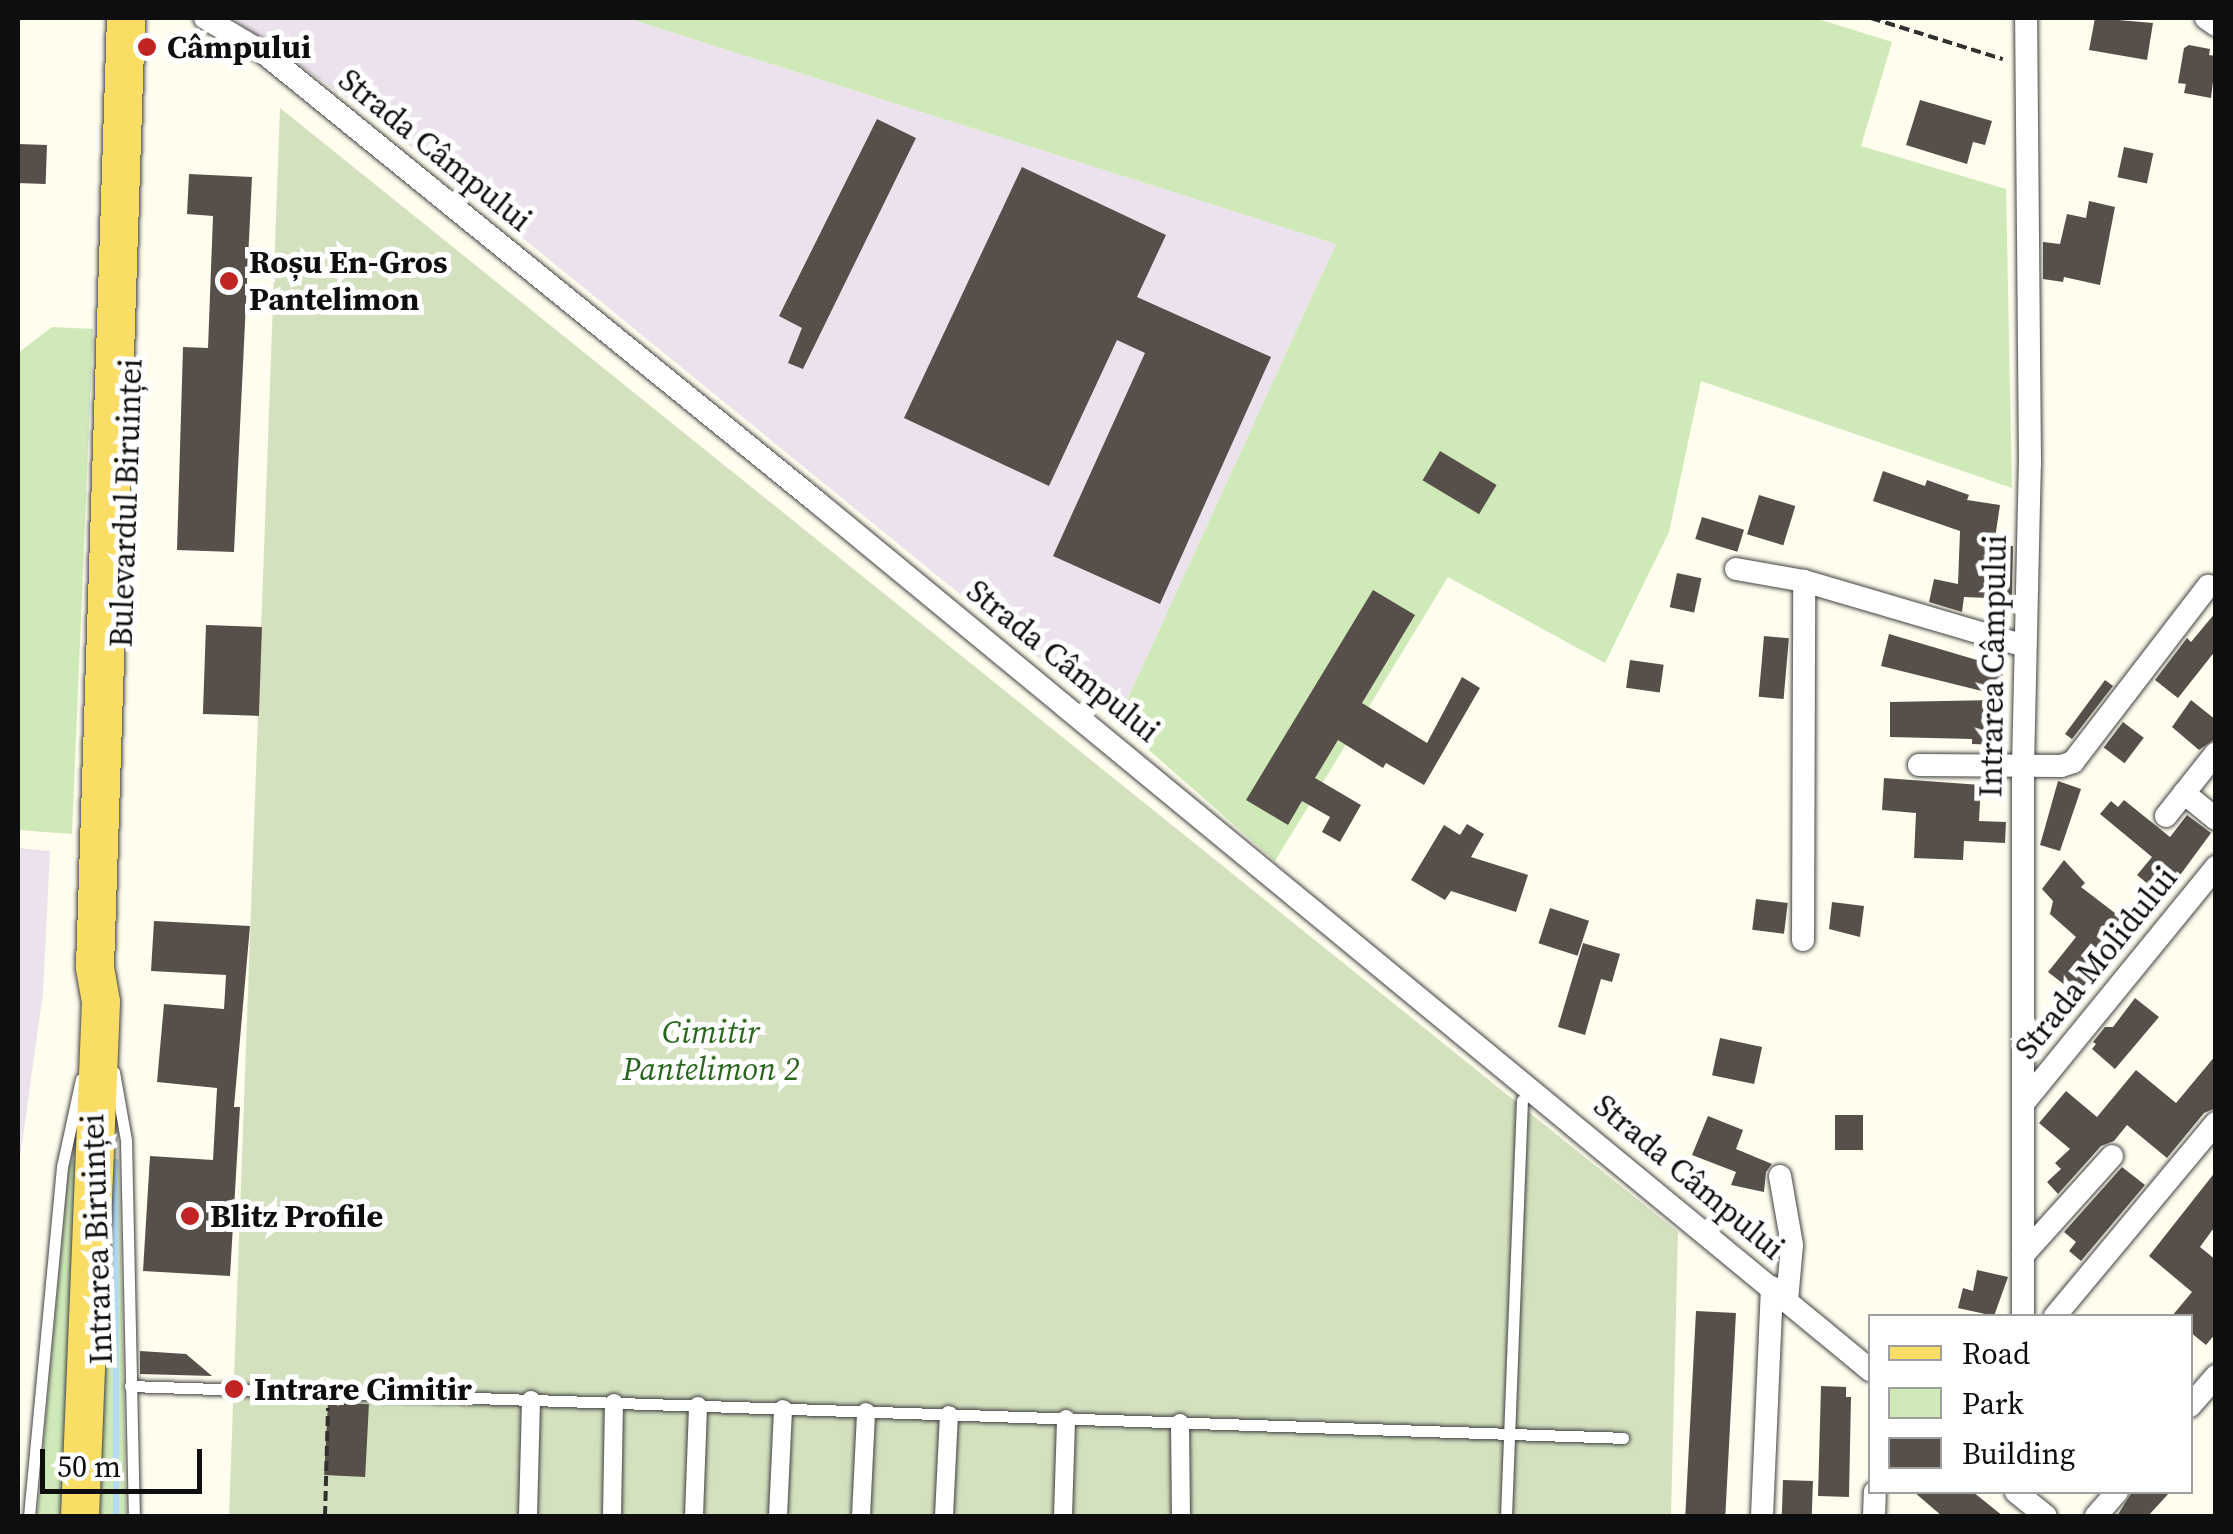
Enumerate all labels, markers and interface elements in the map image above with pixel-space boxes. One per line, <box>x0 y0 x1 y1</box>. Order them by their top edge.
place label: Câmpului <box>167 28 311 66</box>
marker: Câmpului <box>136 36 158 58</box>
street label: Strada Câmpului <box>331 61 539 239</box>
place label: Roșu En-Gros Pantelimon <box>249 244 447 319</box>
marker: Roșu En-Gros Pantelimon <box>218 270 240 292</box>
street label: Bulevardul Biruinței <box>102 358 150 648</box>
street label: Intrarea Câmpului <box>1972 534 2014 798</box>
street label: Strada Câmpului <box>959 572 1167 750</box>
street label: Strada Molidului <box>2007 859 2185 1067</box>
park label: Cimitir Pantelimon 2 <box>622 1014 800 1089</box>
street label: Strada Câmpului <box>1586 1086 1792 1268</box>
street label: Intrarea Biruinței <box>73 1113 121 1365</box>
place label: Blitz Profile <box>210 1197 383 1235</box>
marker: Blitz Profile <box>179 1205 201 1227</box>
legend <box>1868 1314 2193 1494</box>
text: Road <box>1962 1333 2030 1374</box>
place label: Intrare Cimitir <box>254 1370 472 1408</box>
marker: Intrare Cimitir <box>223 1378 245 1400</box>
text: Park <box>1962 1383 2024 1424</box>
scale bar <box>45 1429 208 1491</box>
text: Building <box>1962 1433 2075 1474</box>
text: 50 m <box>57 1446 121 1487</box>

